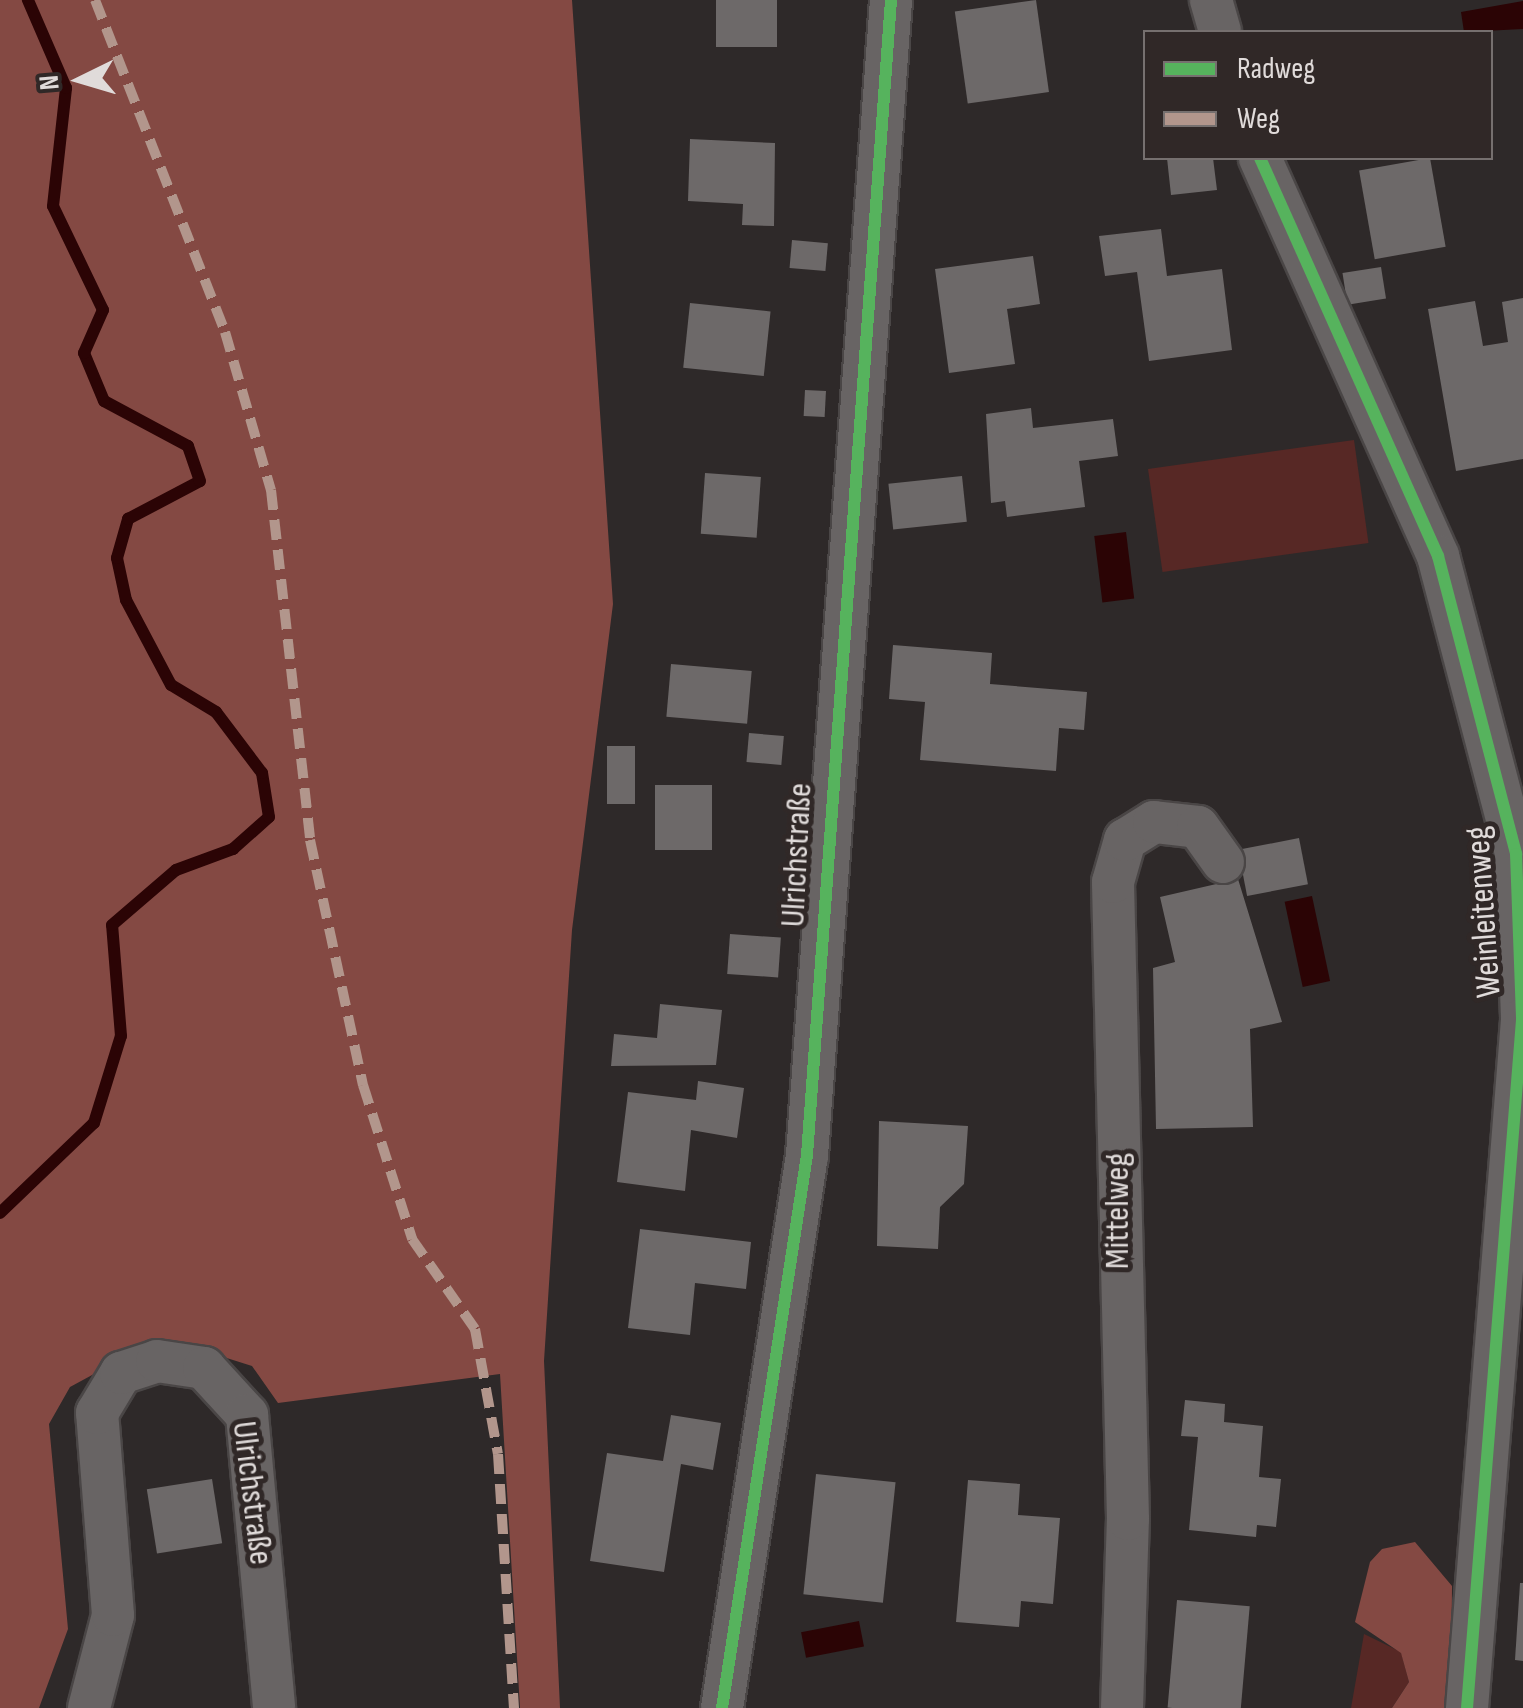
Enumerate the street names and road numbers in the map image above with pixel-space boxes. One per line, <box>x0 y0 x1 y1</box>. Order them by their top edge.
street label: Ulrichstraße <box>772 782 822 928</box>
street label: Weinleitenweg <box>1457 825 1511 999</box>
street label: Mittelweg <box>1097 1153 1139 1269</box>
street label: Ulrichstraße <box>222 1419 282 1567</box>

